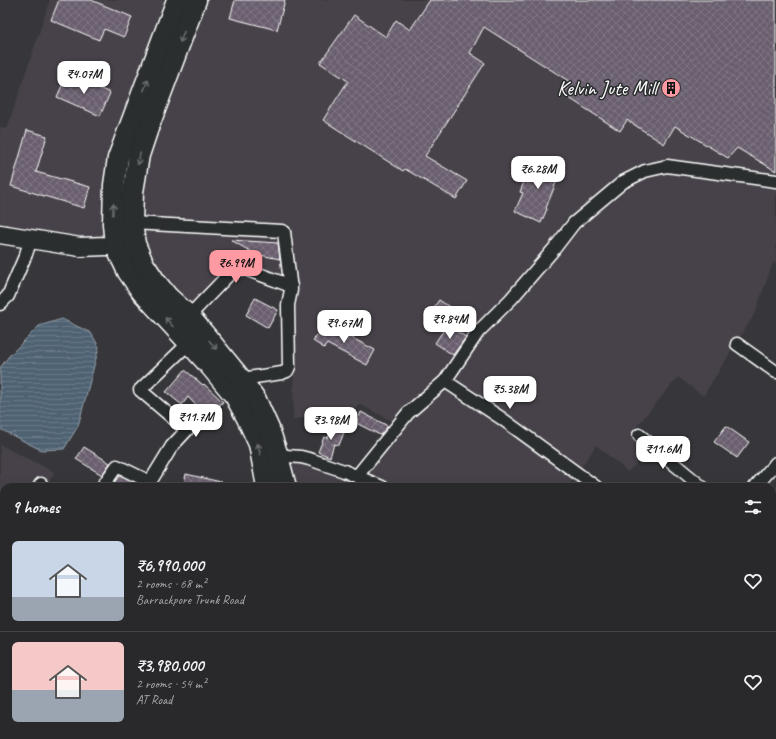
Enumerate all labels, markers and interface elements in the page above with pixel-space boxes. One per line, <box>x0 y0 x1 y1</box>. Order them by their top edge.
one-way arrow <box>178 30 186 42</box>
pin: ₹4.07M <box>51 61 117 95</box>
text: ₹4.07M <box>66 66 102 82</box>
place label: Kelvin Jute Mill <box>557 76 661 101</box>
building icon: Kelvin Jute Mill <box>660 77 682 99</box>
one-way arrow <box>142 79 150 91</box>
one-way arrow <box>134 152 142 165</box>
pin: ₹6.28M <box>505 156 571 190</box>
text: ₹6.28M <box>520 161 556 177</box>
one-way arrow <box>109 203 117 216</box>
pin: ₹6.99M <box>203 250 269 284</box>
text: ₹6.99M <box>218 255 254 271</box>
pin: ₹9.84M <box>417 306 483 340</box>
pin: ₹9.67M <box>311 310 377 344</box>
text: ₹9.84M <box>432 311 468 327</box>
text: ₹9.67M <box>326 315 362 331</box>
one-way arrow <box>165 317 174 327</box>
one-way arrow <box>208 339 217 350</box>
pin: ₹5.38M <box>477 376 543 410</box>
text: ₹5.38M <box>492 381 528 397</box>
pin: ₹11.7M <box>163 404 229 438</box>
pin: ₹3.98M <box>298 407 364 441</box>
text: ₹11.7M <box>178 409 214 425</box>
text: ₹3.98M <box>313 412 349 428</box>
pin: ₹11.6M <box>630 436 696 470</box>
text: ₹11.6M <box>645 441 681 457</box>
one-way arrow <box>255 443 263 456</box>
icon: filters <box>742 496 764 518</box>
text: 9 homes <box>12 497 60 518</box>
text: ₹6,990,000 <box>136 555 204 576</box>
icon: home <box>44 557 92 605</box>
icon: heart <box>742 570 764 592</box>
text: 2 rooms · 68 m² <box>136 576 206 592</box>
text: Barrackpore Trunk Road <box>136 592 244 608</box>
text: ₹3,980,000 <box>136 655 204 676</box>
icon: home <box>44 658 92 706</box>
icon: heart <box>742 671 764 693</box>
text: 2 rooms · 54 m² <box>136 676 206 692</box>
text: AT Road <box>136 692 172 708</box>

